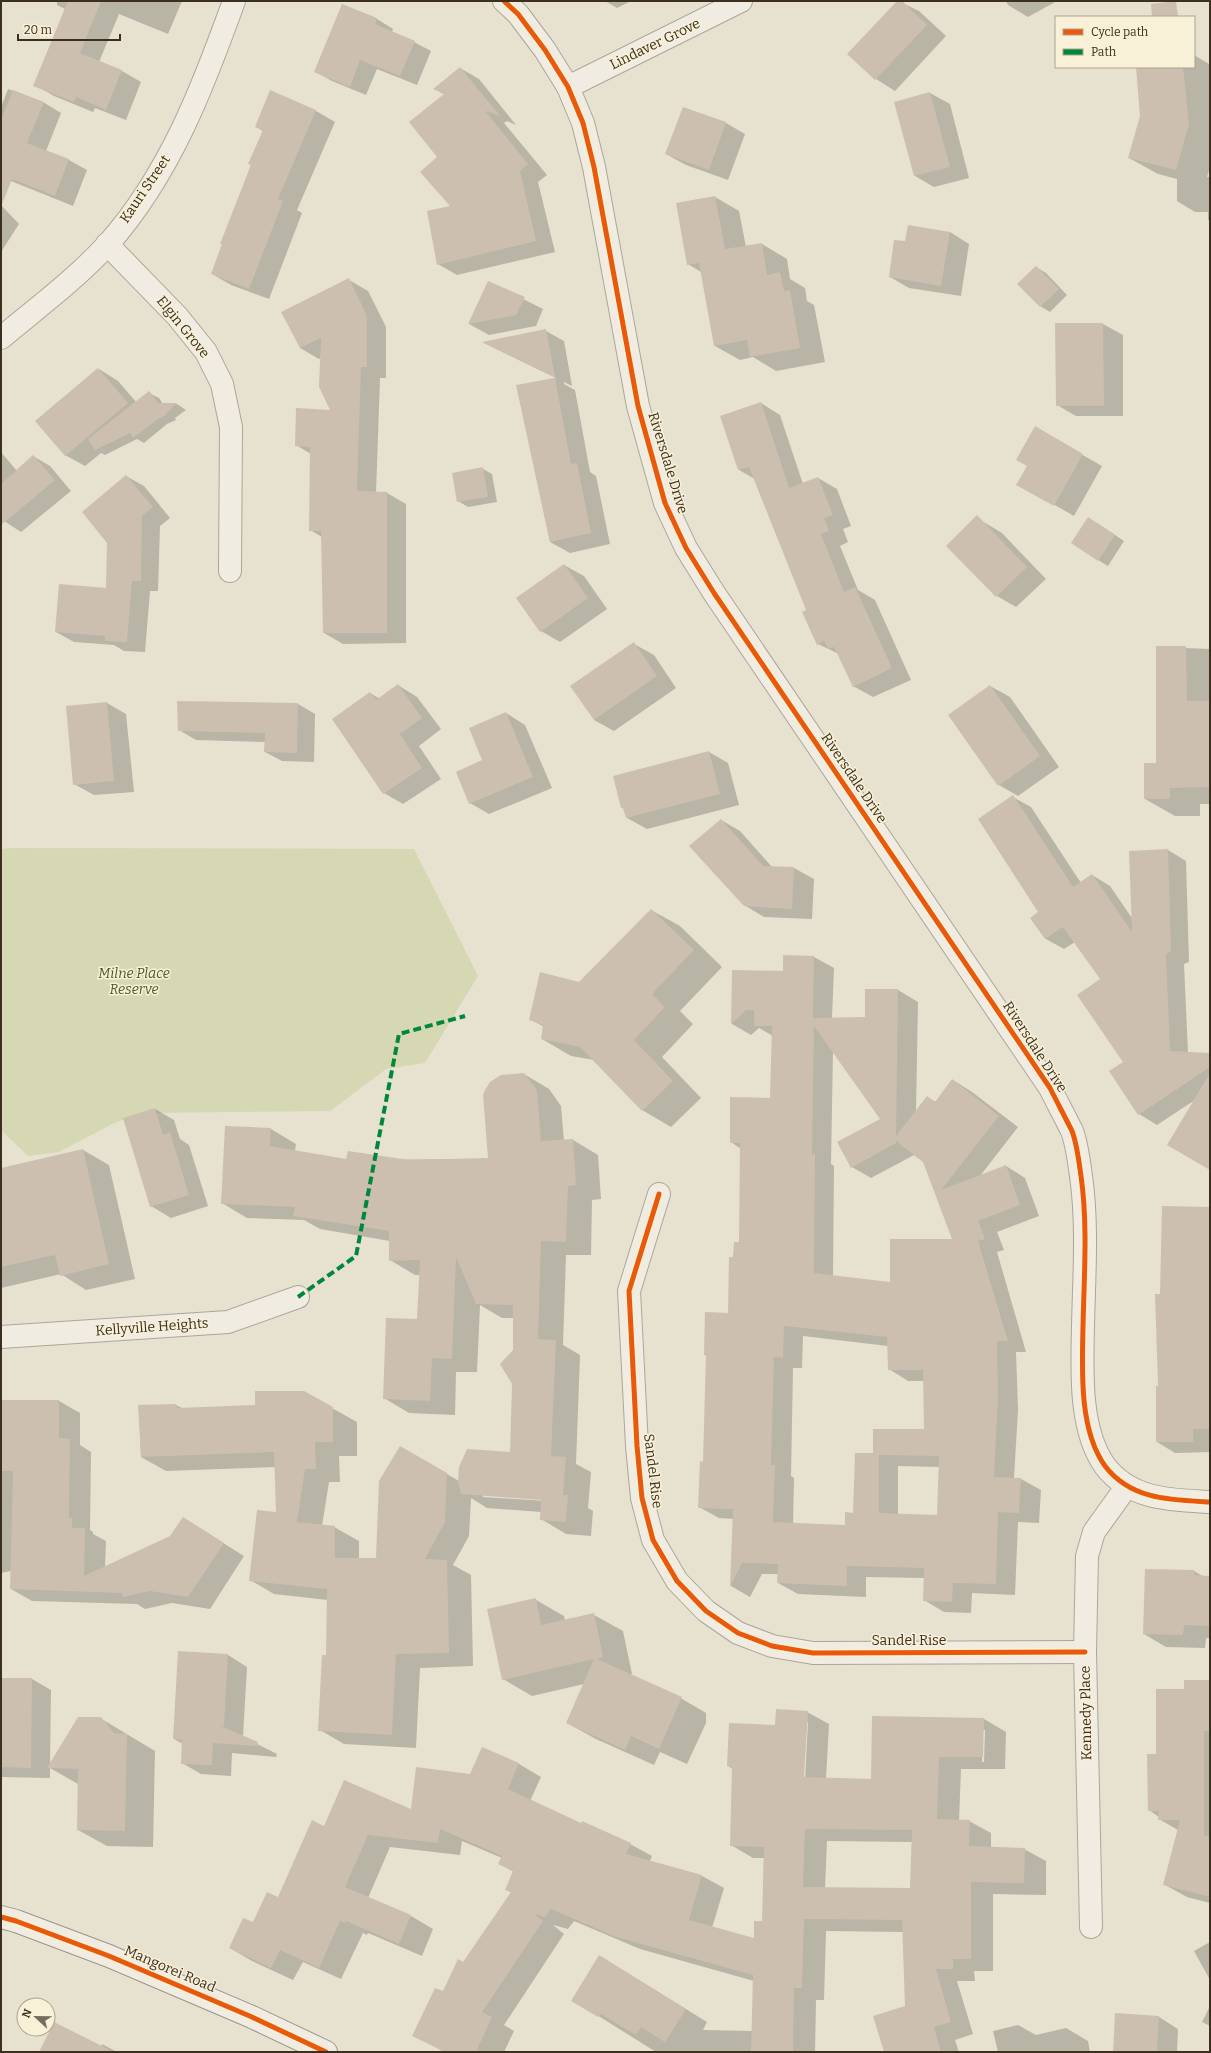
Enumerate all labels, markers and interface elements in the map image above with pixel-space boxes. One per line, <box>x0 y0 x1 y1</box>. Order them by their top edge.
street label: Lindaver Grove <box>607 15 703 73</box>
scale bar <box>18 16 120 42</box>
legend <box>1055 16 1195 68</box>
text: 20 m <box>24 23 53 37</box>
text: Cycle path <box>1091 25 1149 39</box>
text: Path <box>1091 45 1117 59</box>
street label: Kauri Street <box>116 152 174 226</box>
street label: Elgin Grove <box>153 293 213 361</box>
street label: Riversdale Drive <box>644 410 692 516</box>
street label: Riversdale Drive <box>818 730 890 826</box>
park label: Milne Place Reserve <box>98 965 170 998</box>
street label: Riversdale Drive <box>999 998 1071 1096</box>
street label: Kellyville Heights <box>95 1315 209 1339</box>
street label: Sandel Rise <box>640 1433 666 1509</box>
street label: Sandel Rise <box>872 1632 946 1649</box>
street label: Kennedy Place <box>1077 1665 1095 1761</box>
street label: Mangorei Road <box>122 1942 218 1996</box>
north arrow <box>16 1997 56 2037</box>
text: N <box>20 2007 35 2020</box>

